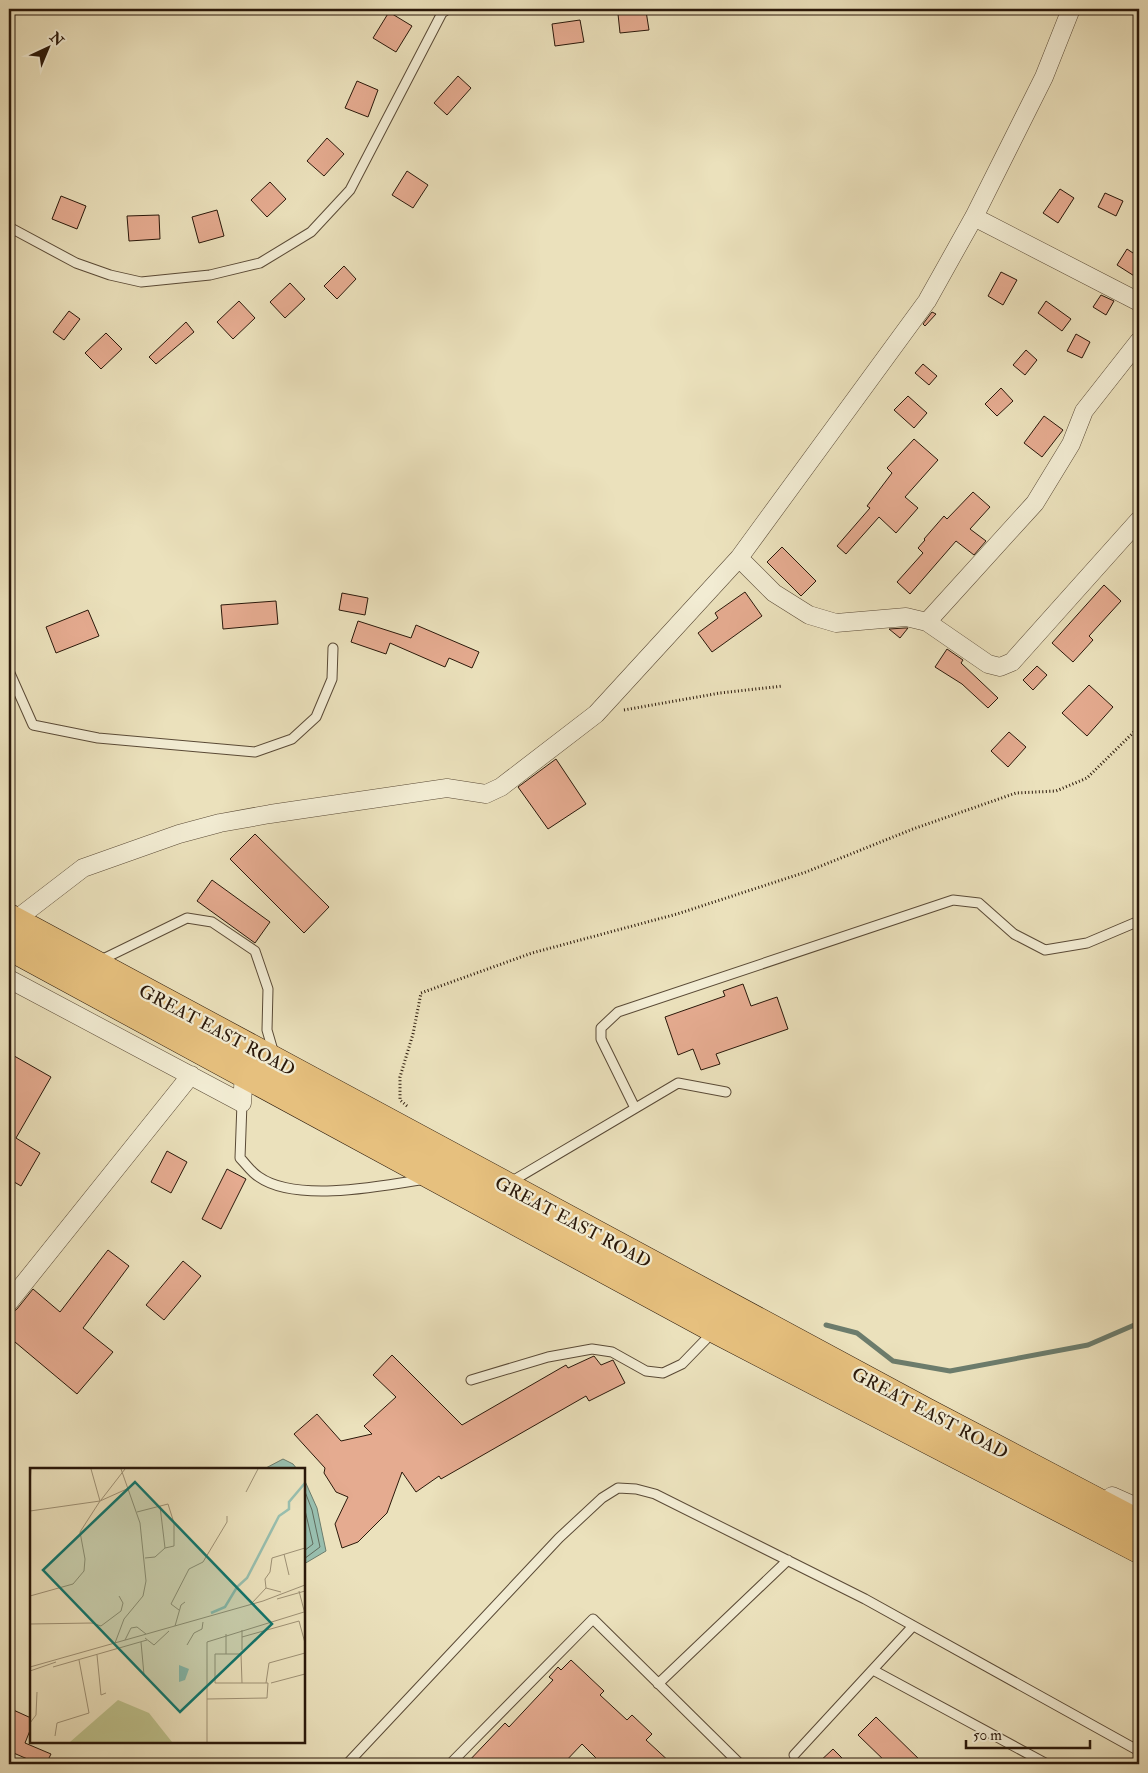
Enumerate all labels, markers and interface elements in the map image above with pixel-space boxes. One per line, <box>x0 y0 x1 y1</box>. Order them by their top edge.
north arrow <box>22 22 72 72</box>
text: N <box>46 28 67 50</box>
street label: GREAT EAST ROAD <box>135 980 299 1081</box>
street label: GREAT EAST ROAD <box>491 1172 655 1273</box>
street label: GREAT EAST ROAD <box>848 1363 1012 1464</box>
inset map <box>30 1468 305 1743</box>
scale bar <box>966 1718 1089 1750</box>
text: 50 m <box>973 1726 1002 1745</box>

